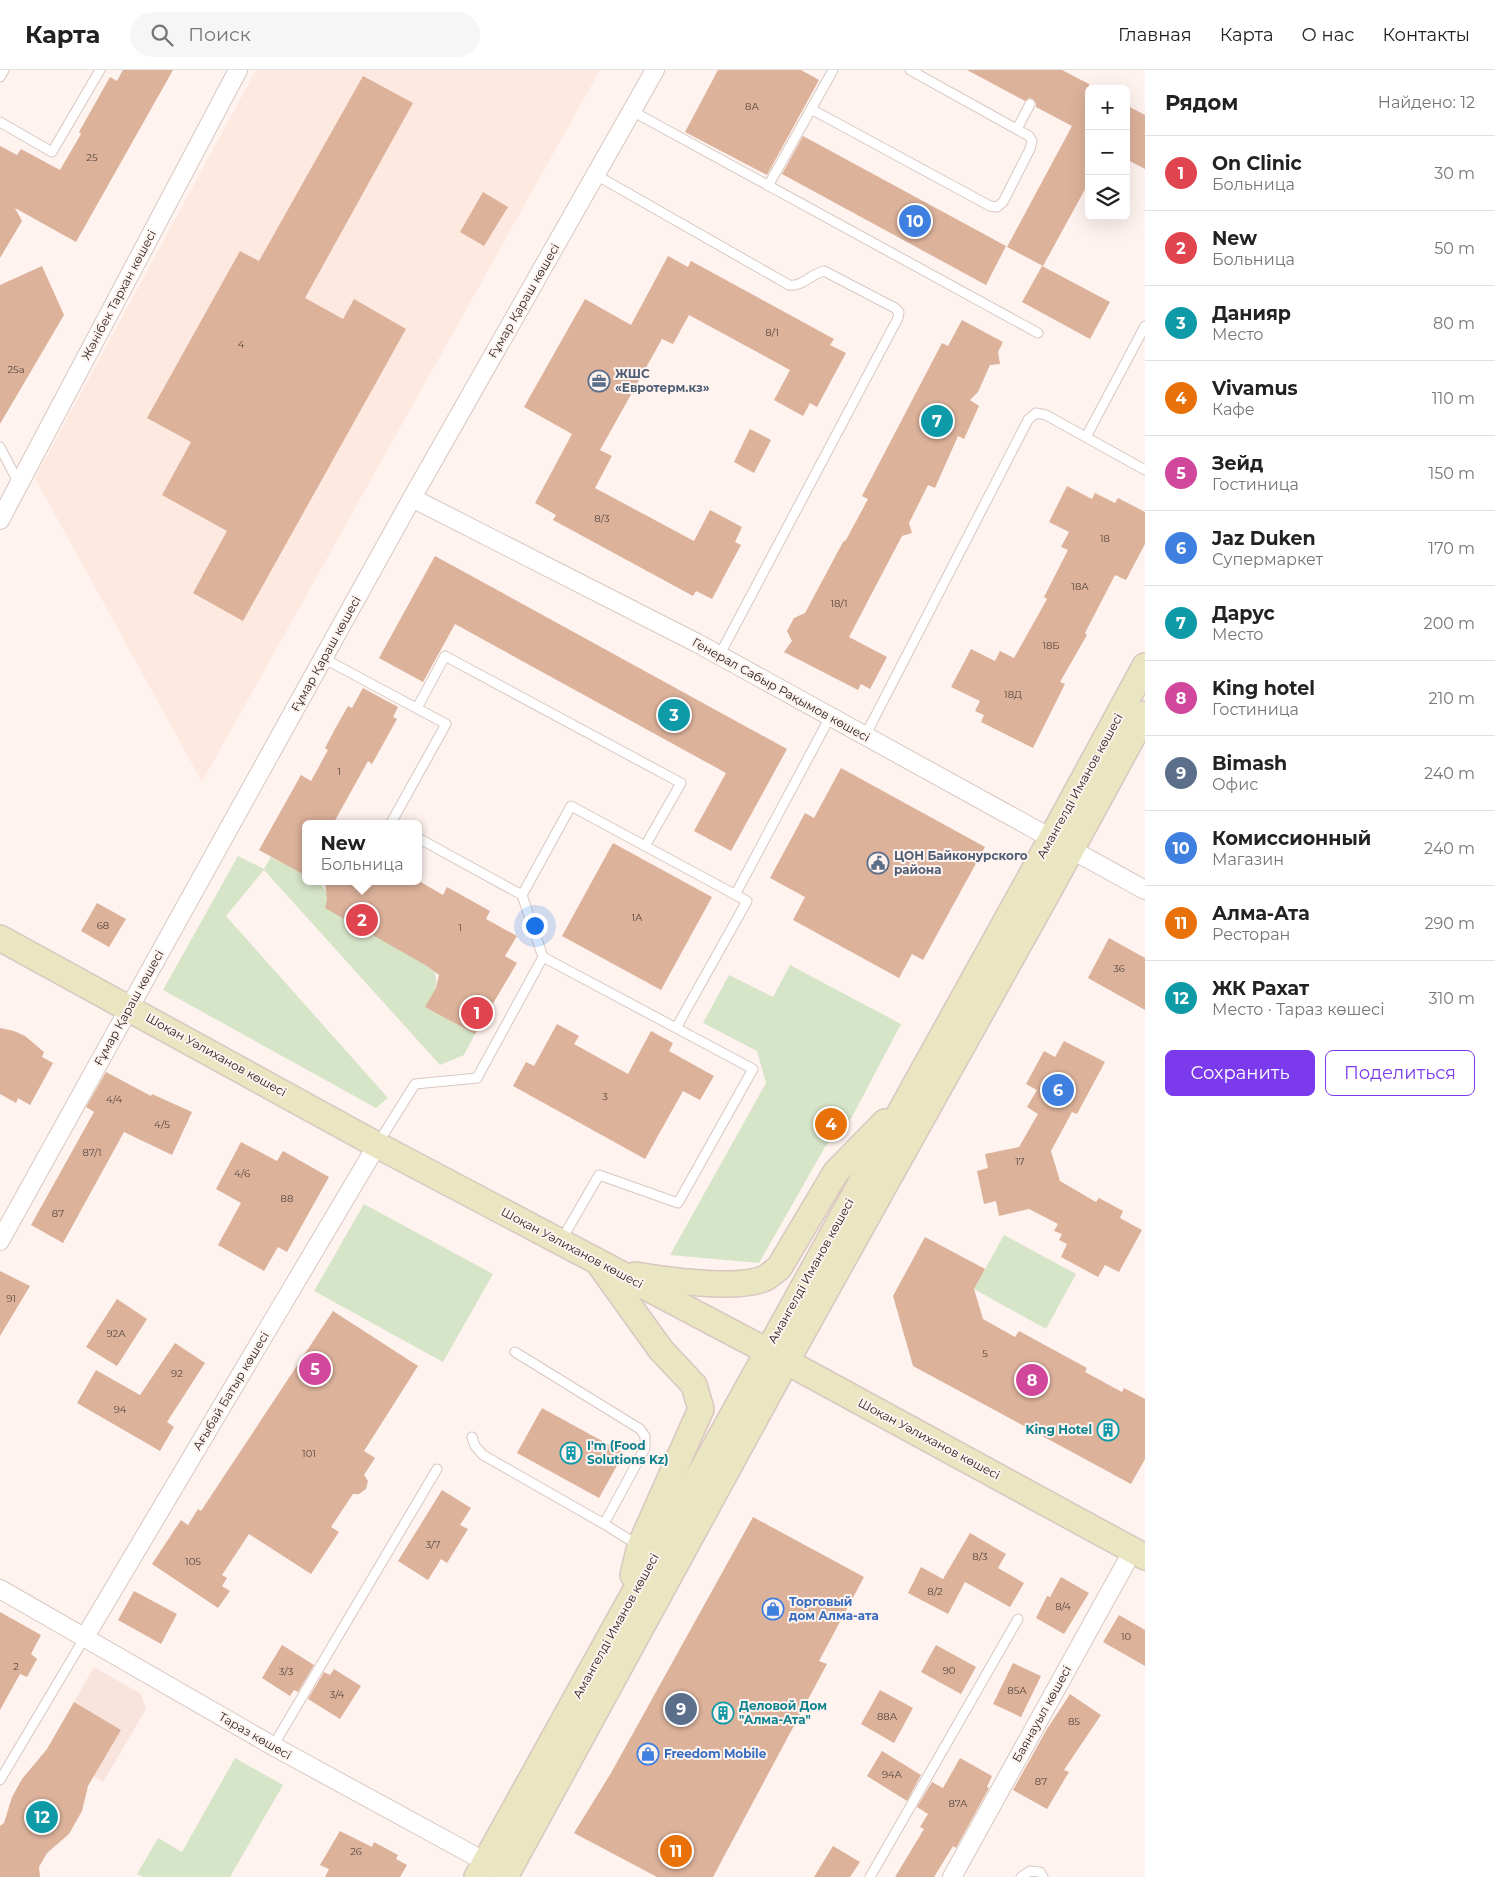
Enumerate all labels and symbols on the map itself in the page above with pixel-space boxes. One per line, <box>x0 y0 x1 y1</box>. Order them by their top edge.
house number: 8А <box>745 100 759 113</box>
house number: 25 <box>86 151 98 164</box>
pin: 10 <box>899 202 931 240</box>
street label: Жәнібек Тархан көшесі <box>78 227 159 362</box>
street label: Ғұмар Қараш көшесі <box>485 241 563 361</box>
house number: 8/1 <box>765 326 779 339</box>
house number: 4 <box>238 338 245 351</box>
house number: 25а <box>7 363 25 376</box>
place label: ЖШС «Евротерм.кз» <box>615 366 710 395</box>
office icon: ЖШС «Евротерм.кз» <box>587 369 611 393</box>
pin: 7 <box>921 402 953 440</box>
house number: 8/3 <box>594 512 610 525</box>
house number: 18 <box>1100 532 1110 545</box>
house number: 18А <box>1071 580 1089 593</box>
street label: Ғұмар Қараш көшесі <box>287 593 364 714</box>
house number: 18/1 <box>830 597 848 610</box>
street label: Генерал Сабыр Рақымов көшесі <box>690 634 873 745</box>
house number: 18Б <box>1042 639 1060 652</box>
house number: 18Д <box>1004 688 1022 701</box>
pin: 3 <box>658 696 690 734</box>
street label: Амангелді Иманов көшесі <box>1033 711 1126 861</box>
house number: 1 <box>337 765 341 778</box>
place label: ЦОН Байконурского района <box>894 848 1028 877</box>
public building icon: ЦОН Байконурского района <box>866 851 890 875</box>
pin: 2 <box>346 901 378 939</box>
house number: 1А <box>631 911 643 924</box>
your location <box>522 913 548 939</box>
house number: 68 <box>97 919 109 932</box>
house number: 1 <box>458 921 462 934</box>
street label: Ғұмар Қараш көшесі <box>90 947 167 1068</box>
house number: 36 <box>1113 962 1125 975</box>
pin: 1 <box>461 994 493 1032</box>
street label: Шоқан Уәлиханов көшесі <box>143 1010 289 1100</box>
pin: 6 <box>1042 1071 1074 1109</box>
house number: 3 <box>602 1090 608 1103</box>
house number: 4/4 <box>106 1093 122 1106</box>
pin: 4 <box>815 1105 847 1143</box>
house number: 4/5 <box>154 1118 170 1131</box>
house number: 87/1 <box>82 1146 102 1159</box>
house number: 17 <box>1015 1155 1025 1168</box>
house number: 4/6 <box>234 1167 250 1180</box>
house number: 88 <box>281 1192 293 1205</box>
street label: Амангелді Иманов көшесі <box>764 1196 857 1346</box>
street label: Шоқан Уәлиханов көшесі <box>499 1204 646 1291</box>
house number: 87 <box>52 1207 64 1220</box>
house number: 91 <box>6 1292 16 1305</box>
house number: 92А <box>106 1327 126 1340</box>
street label: Ағыбай Батыр көшесі <box>189 1329 272 1453</box>
house number: 5 <box>982 1347 988 1360</box>
pin: 5 <box>299 1350 331 1388</box>
pin: 8 <box>1016 1361 1048 1399</box>
house number: 92 <box>171 1367 183 1380</box>
street label: Шоқан Уәлиханов көшесі <box>856 1395 1003 1482</box>
house number: 94 <box>114 1403 127 1416</box>
building icon: King Hotel <box>1096 1418 1120 1442</box>
place label: King Hotel <box>1026 1422 1092 1437</box>
place label: I'm (Food Solutions Kz) <box>587 1438 669 1467</box>
building icon: I'm (Food Solutions Kz) <box>559 1441 583 1465</box>
house number: 101 <box>302 1447 316 1460</box>
house number: 3/7 <box>425 1538 441 1551</box>
house number: 8/3 <box>972 1550 988 1563</box>
street label: Амангелді Иманов көшесі <box>569 1551 662 1701</box>
house number: 105 <box>185 1555 201 1568</box>
house number: 8/2 <box>927 1585 943 1598</box>
place label: Торговый дом Алма-ата <box>789 1594 879 1623</box>
shop icon: Торговый дом Алма-ата <box>761 1597 785 1621</box>
house number: 8/4 <box>1055 1600 1071 1613</box>
house number: 10 <box>1121 1630 1131 1643</box>
house number: 2 <box>13 1660 19 1673</box>
street label: Баянауыл көшесі <box>1009 1663 1074 1765</box>
house number: 90 <box>943 1664 956 1677</box>
house number: 3/3 <box>279 1665 294 1678</box>
house number: 85А <box>1007 1684 1027 1697</box>
house number: 3/4 <box>330 1688 345 1701</box>
pin: 9 <box>665 1690 697 1728</box>
place label: Деловой Дом "Алма-Ата" <box>739 1698 827 1727</box>
building icon: Деловой Дом "Алма-Ата" <box>711 1701 735 1725</box>
street label: Тараз көшесі <box>216 1709 294 1762</box>
house number: 88А <box>877 1710 898 1723</box>
house number: 85 <box>1068 1715 1080 1728</box>
shop icon: Freedom Mobile <box>636 1742 660 1766</box>
place label: Freedom Mobile <box>664 1746 767 1761</box>
house number: 94А <box>882 1768 903 1781</box>
house number: 87 <box>1035 1775 1047 1788</box>
house number: 87А <box>948 1797 968 1810</box>
pin: 12 <box>26 1798 58 1836</box>
pin: 11 <box>660 1832 692 1870</box>
house number: 26 <box>350 1845 362 1858</box>

